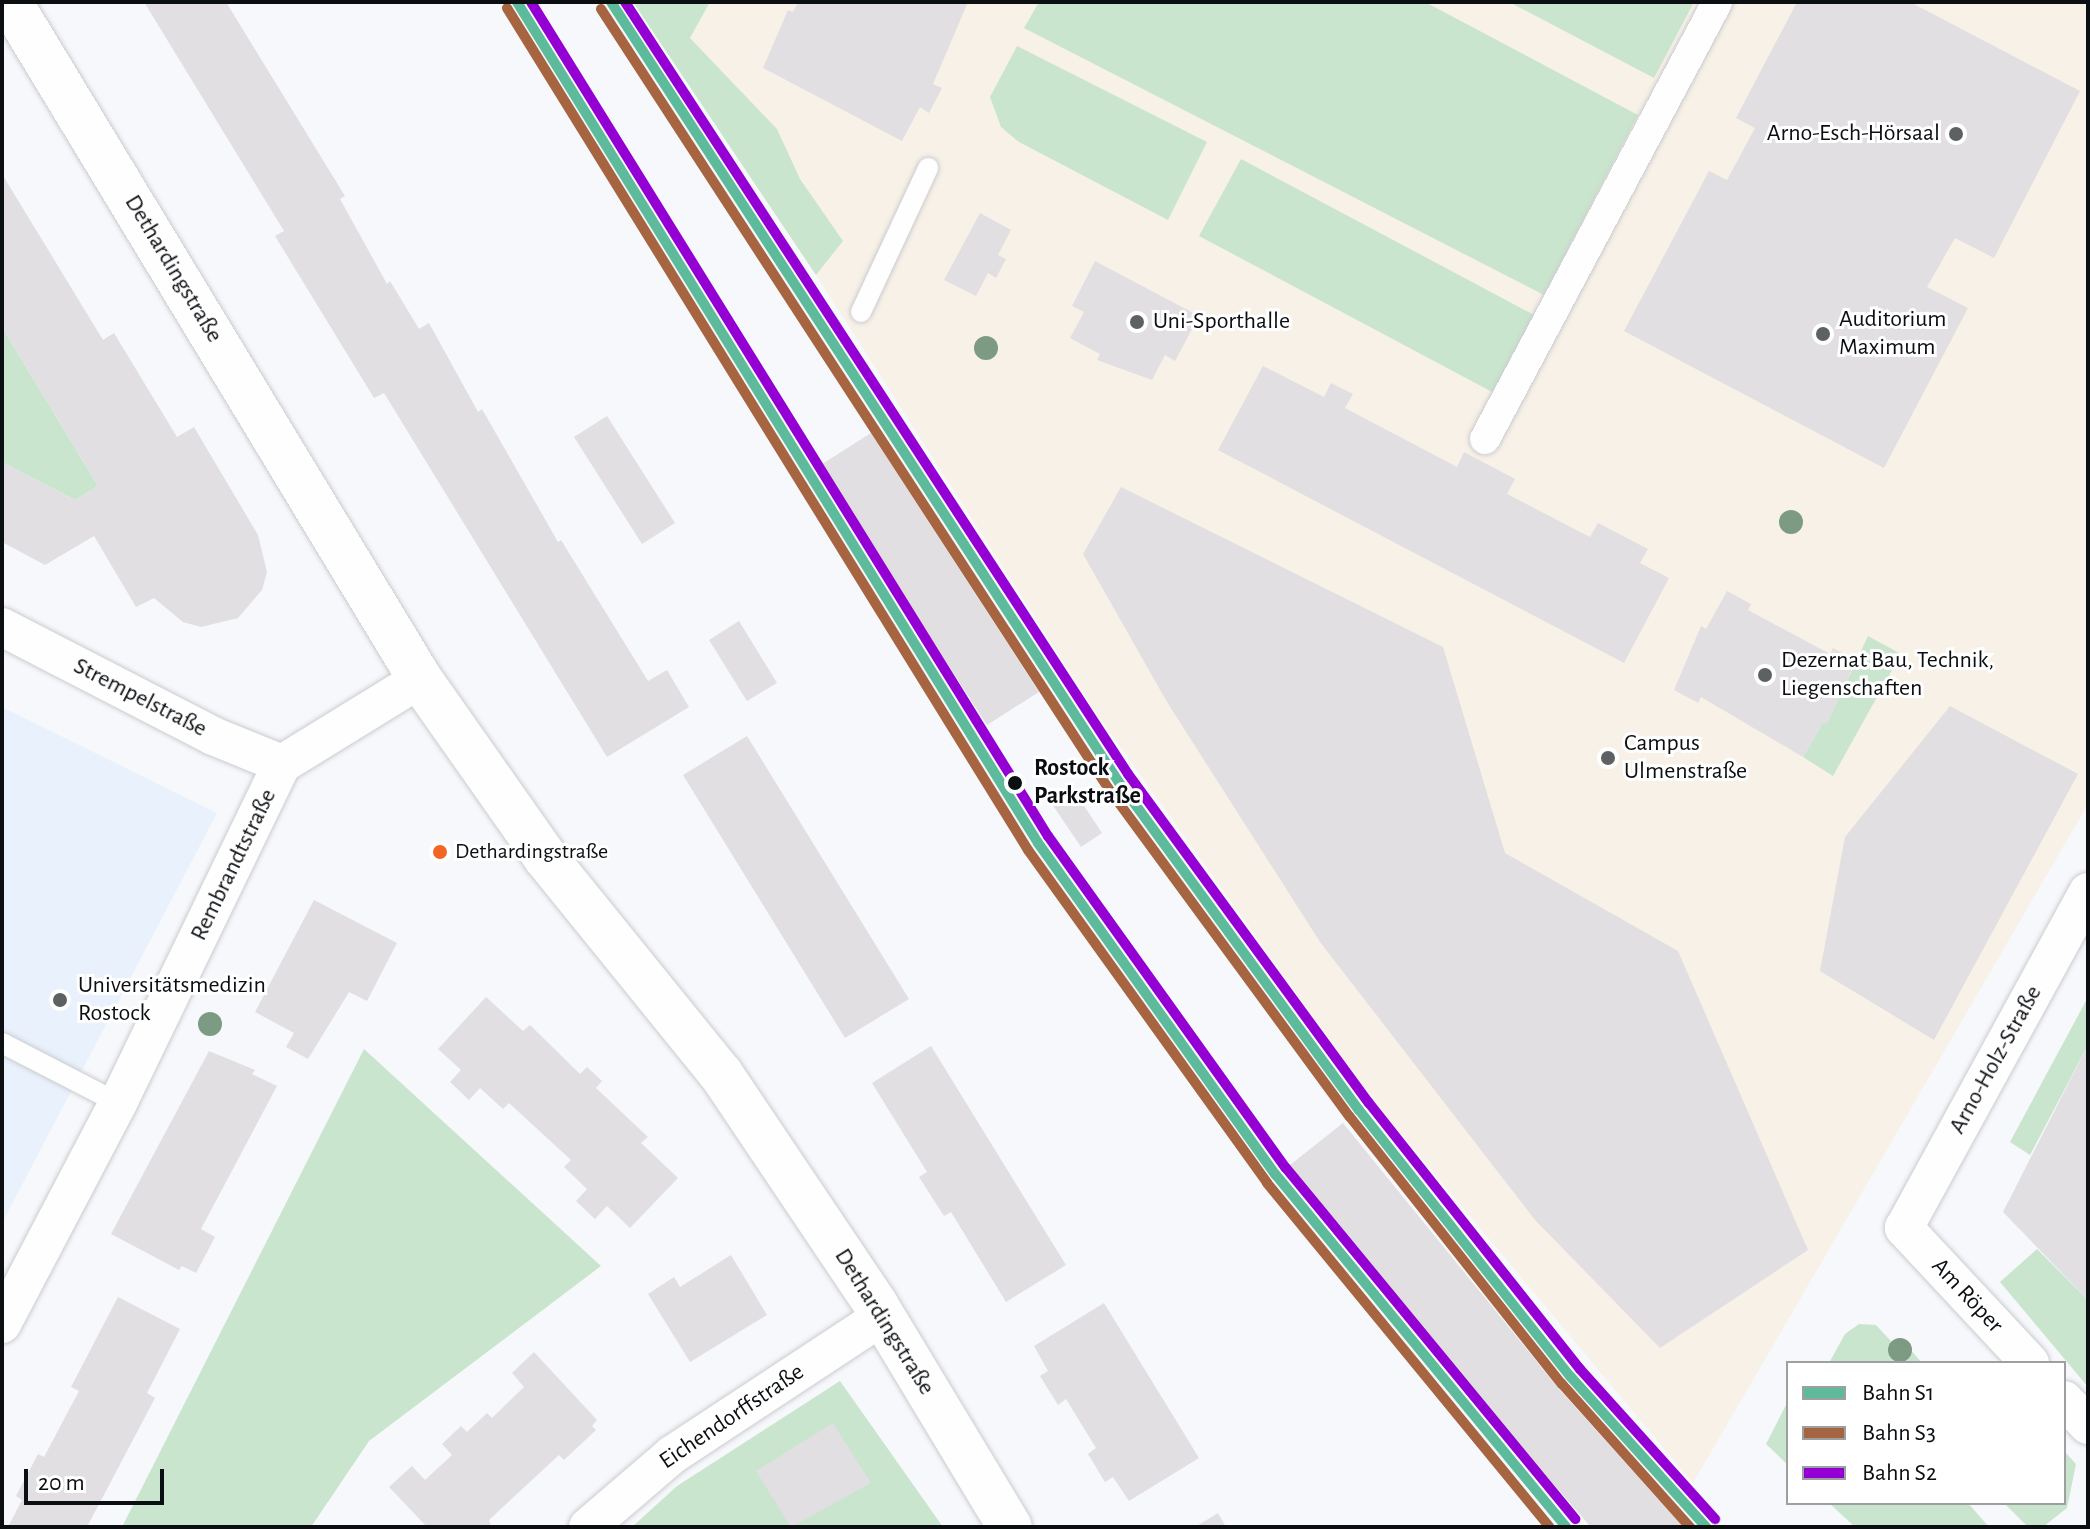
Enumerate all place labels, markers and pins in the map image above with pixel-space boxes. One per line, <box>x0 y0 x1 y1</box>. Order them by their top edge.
place label: Arno-Esch-Hörsaal <box>1767 120 1940 148</box>
marker: Arno-Esch-Hörsaal <box>1947 125 1965 143</box>
place label: Auditorium Maximum <box>1839 306 1946 362</box>
place label: Uni-Sporthalle <box>1153 308 1290 336</box>
marker: Uni-Sporthalle <box>1128 313 1146 331</box>
marker: Auditorium Maximum <box>1814 325 1832 343</box>
place label: Dezernat Bau, Technik, Liegenschaften <box>1781 647 1994 703</box>
marker: Dezernat Bau, Technik, Liegenschaften <box>1756 666 1774 684</box>
place label: Campus Ulmenstraße <box>1624 730 1747 786</box>
marker: Campus Ulmenstraße <box>1599 749 1617 767</box>
place label: Rostock Parkstraße <box>1034 755 1141 811</box>
marker: Rostock Parkstraße <box>1003 771 1027 795</box>
place label: Dethardingstraße <box>455 839 608 865</box>
marker: Dethardingstraße <box>432 844 448 860</box>
place label: Universitätsmedizin Rostock <box>78 972 266 1028</box>
marker: Universitätsmedizin Rostock <box>49 989 71 1011</box>

